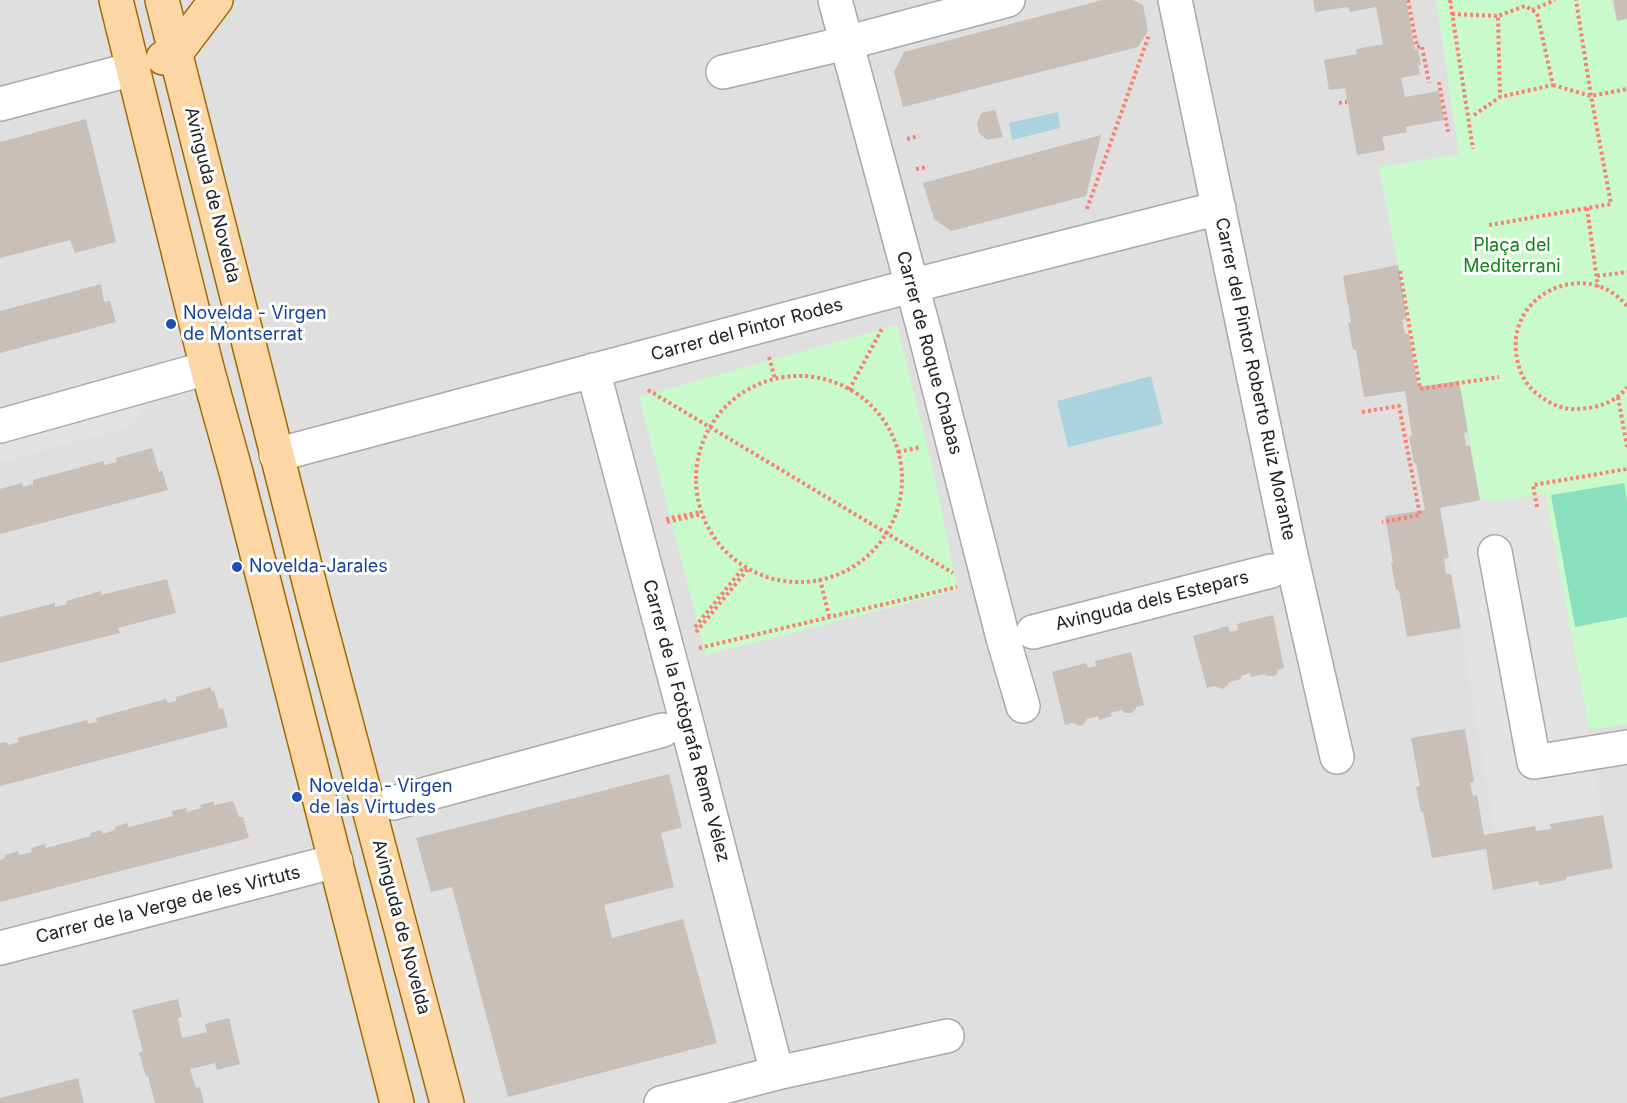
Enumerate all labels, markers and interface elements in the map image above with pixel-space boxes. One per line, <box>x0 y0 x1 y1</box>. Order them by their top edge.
street label: Avinguda de Novelda <box>180 105 244 285</box>
street label: Carrer del Pintor Roberto Ruiz Morante <box>1210 216 1300 542</box>
park label: Plaça del Mediterrani <box>1463 235 1561 278</box>
street label: Carrer de Roque Chabas <box>891 249 967 457</box>
street label: Carrer del Pintor Rodes <box>649 294 845 366</box>
place label: Novelda - Virgen de Montserrat <box>183 303 327 346</box>
marker: Novelda - Virgen de Montserrat <box>164 317 178 331</box>
place label: Novelda-Jarales <box>249 556 388 578</box>
marker: Novelda-Jarales <box>230 560 244 574</box>
street label: Avinguda dels Estepars <box>1053 566 1251 636</box>
street label: Carrer de la Fotògrafa Reme Vélez <box>638 577 734 865</box>
place label: Novelda - Virgen de las Virtudes <box>309 776 453 818</box>
marker: Novelda - Virgen de las Virtudes <box>290 790 304 804</box>
street label: Avinguda de Novelda <box>367 837 435 1017</box>
street label: Carrer de la Verge de les Virtuts <box>33 862 303 948</box>

